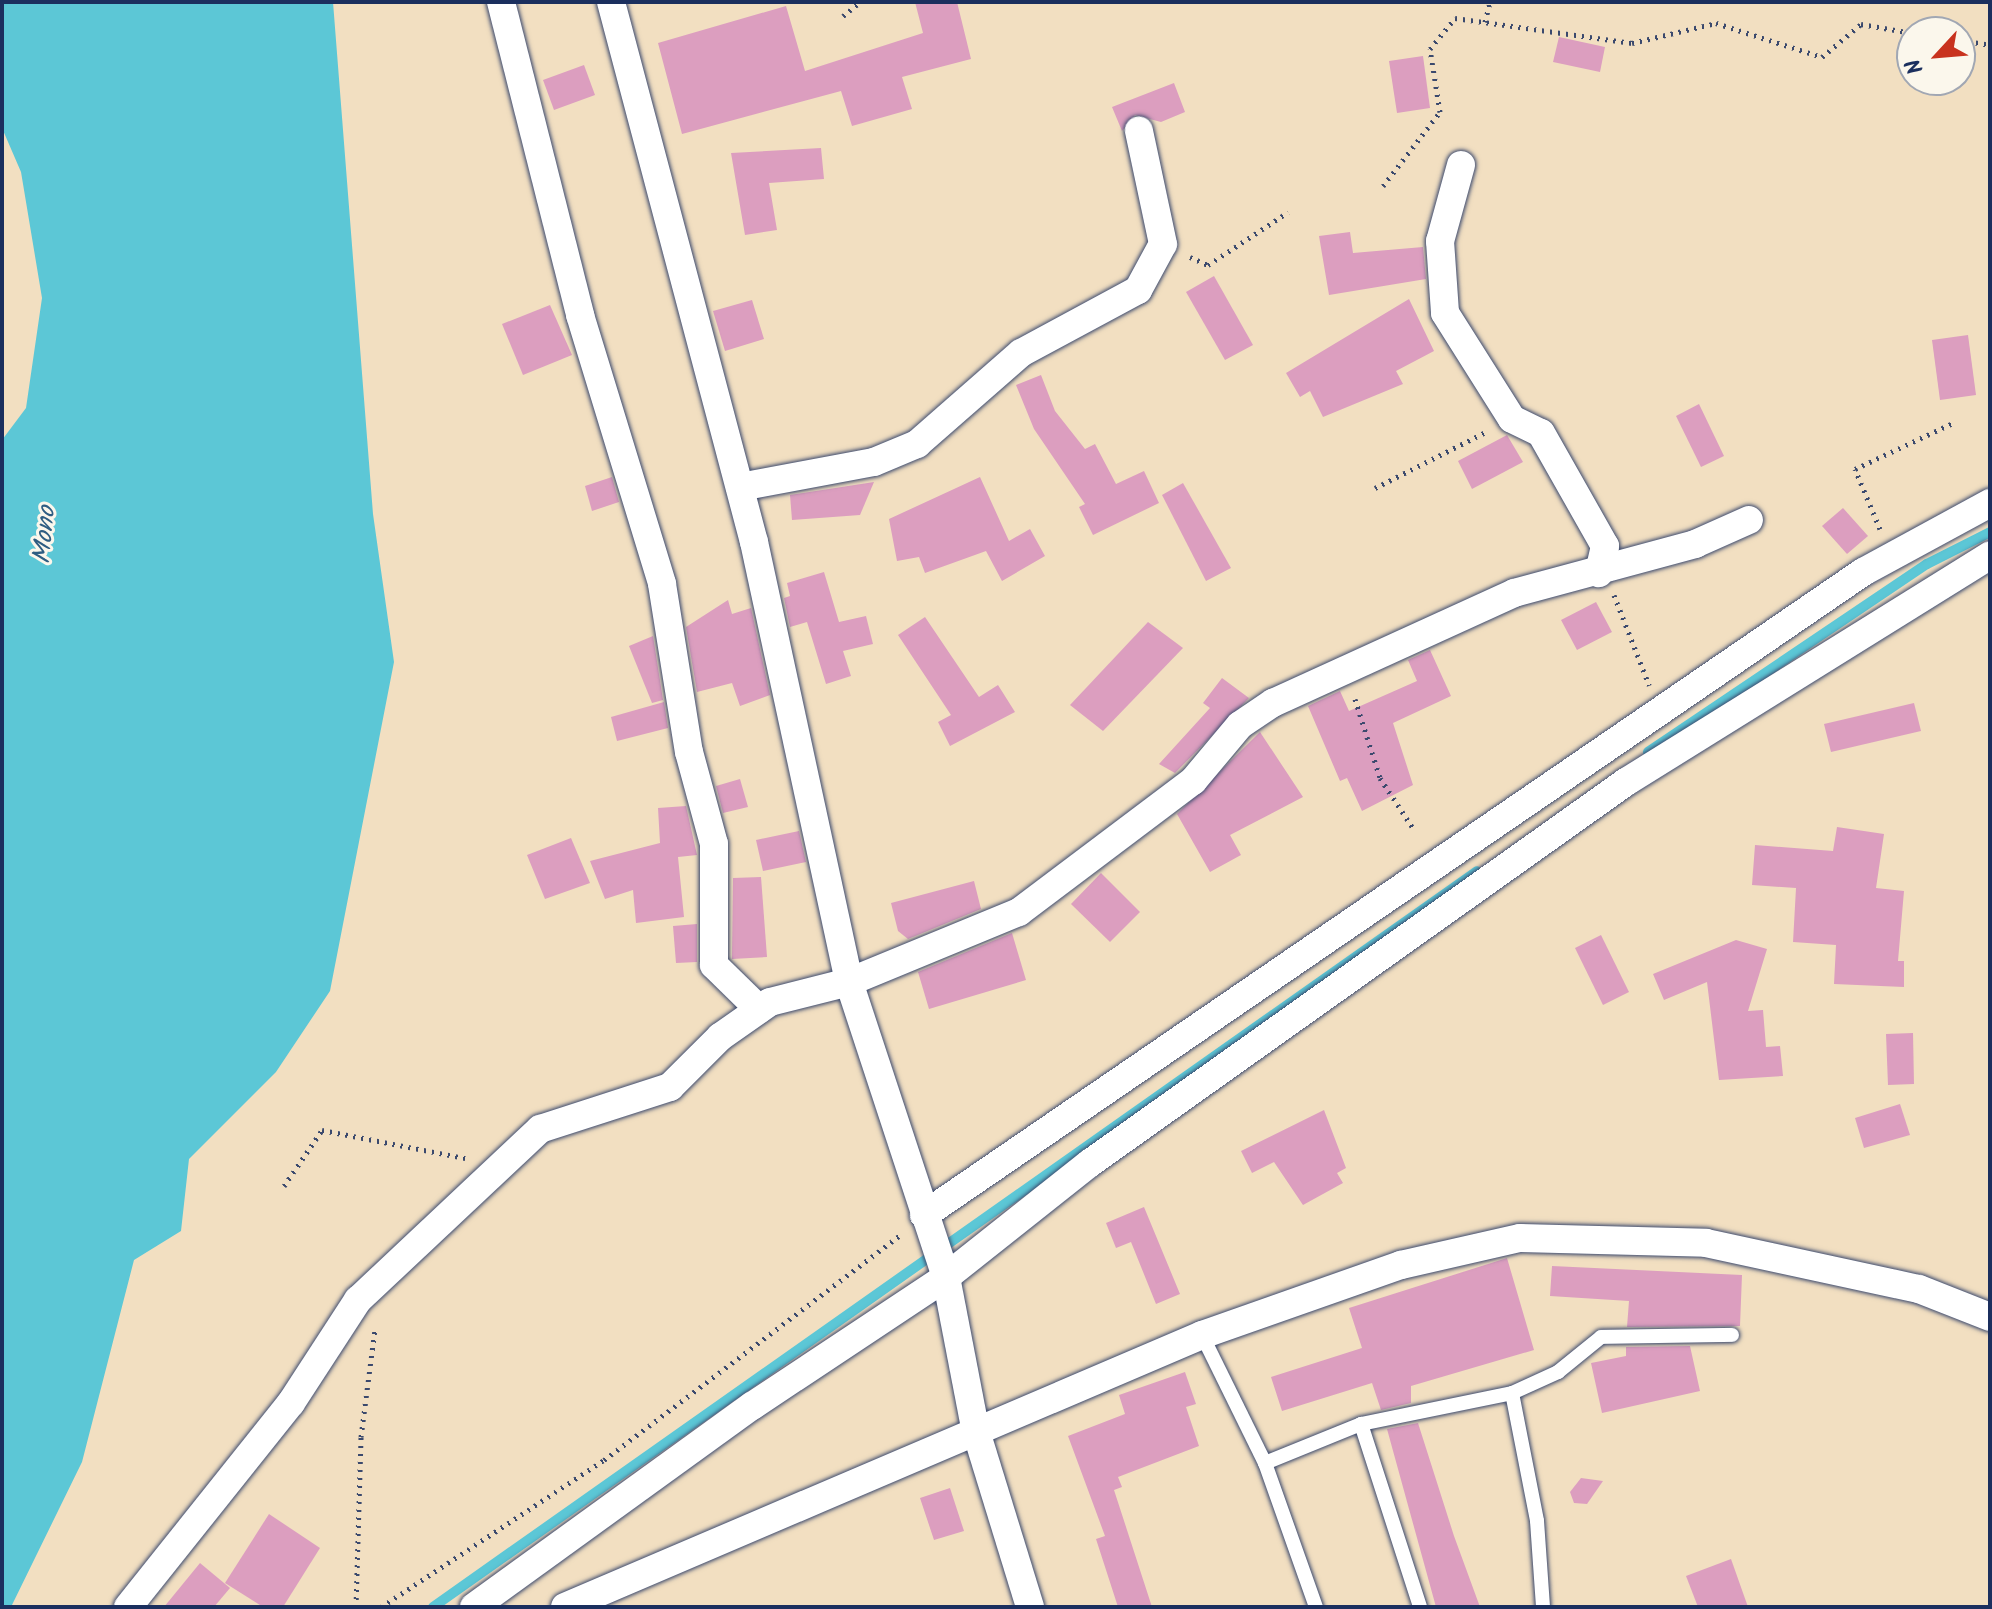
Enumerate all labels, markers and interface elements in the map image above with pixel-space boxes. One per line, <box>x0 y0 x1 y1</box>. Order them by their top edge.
north arrow <box>1896 16 1976 96</box>
text: N <box>1897 52 1935 80</box>
water label: Mono <box>28 505 64 565</box>

